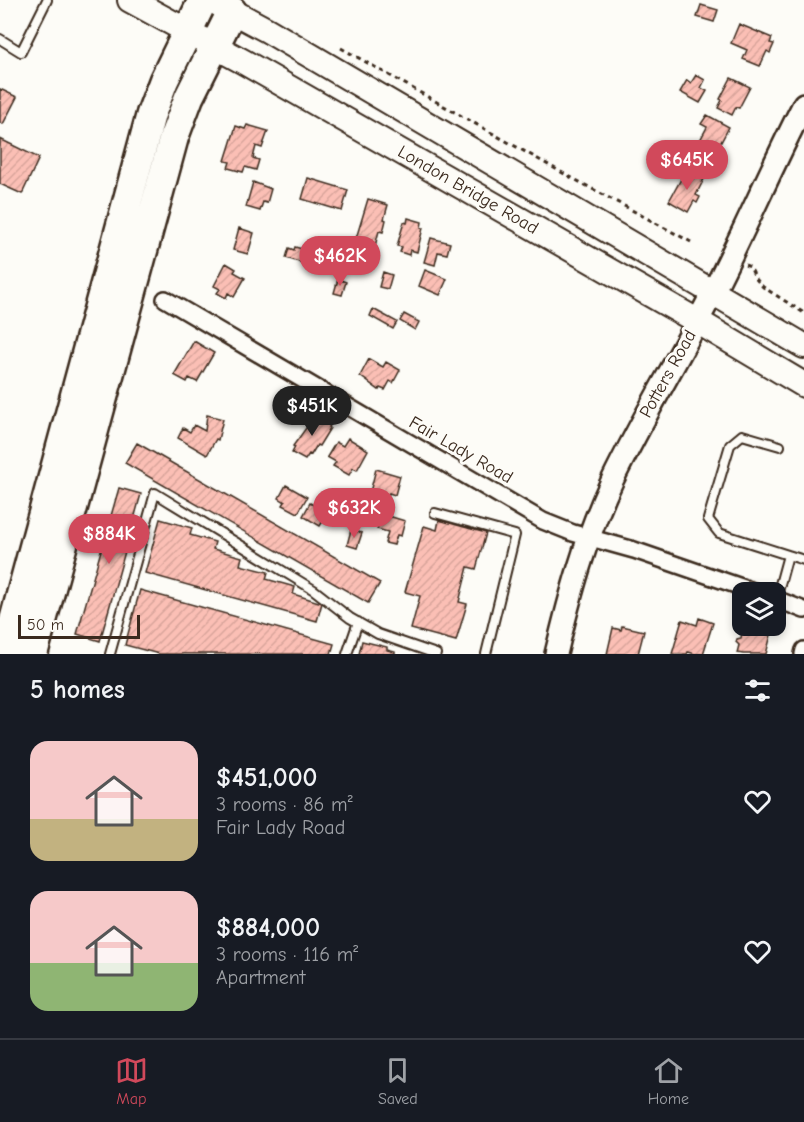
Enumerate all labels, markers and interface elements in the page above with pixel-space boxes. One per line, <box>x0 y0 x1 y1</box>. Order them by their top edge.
pin: $645K <box>645 140 729 191</box>
street label: London Bridge Road <box>394 141 542 239</box>
text: $645K <box>660 148 714 171</box>
pin: $462K <box>298 236 382 287</box>
text: $462K <box>313 244 367 267</box>
street label: Potters Road <box>635 326 701 422</box>
pin: $451K <box>270 386 354 437</box>
text: $451K <box>286 394 338 417</box>
street label: Fair Lady Road <box>405 412 517 488</box>
pin: $632K <box>312 488 396 539</box>
text: $632K <box>327 496 381 519</box>
pin: $884K <box>67 514 151 565</box>
text: $884K <box>82 522 136 545</box>
map controls <box>732 582 786 636</box>
button: layers <box>732 582 786 636</box>
scale bar <box>18 612 140 640</box>
text: 50 m <box>27 616 64 634</box>
icon: filters <box>741 674 774 707</box>
text: 5 homes <box>30 675 125 705</box>
text: $451,000 <box>216 763 317 793</box>
icon: home <box>78 765 150 837</box>
icon: heart <box>741 785 774 818</box>
text: 3 rooms · 86 m² <box>216 793 353 816</box>
text: Fair Lady Road <box>216 816 345 839</box>
text: $884,000 <box>216 913 320 943</box>
icon: home <box>78 915 150 987</box>
icon: heart <box>741 935 774 968</box>
text: 3 rooms · 116 m² <box>216 943 358 966</box>
text: Apartment <box>216 966 306 989</box>
tab: Map <box>115 1054 148 1108</box>
tab: Saved <box>378 1054 418 1108</box>
tab: Home <box>648 1054 689 1108</box>

